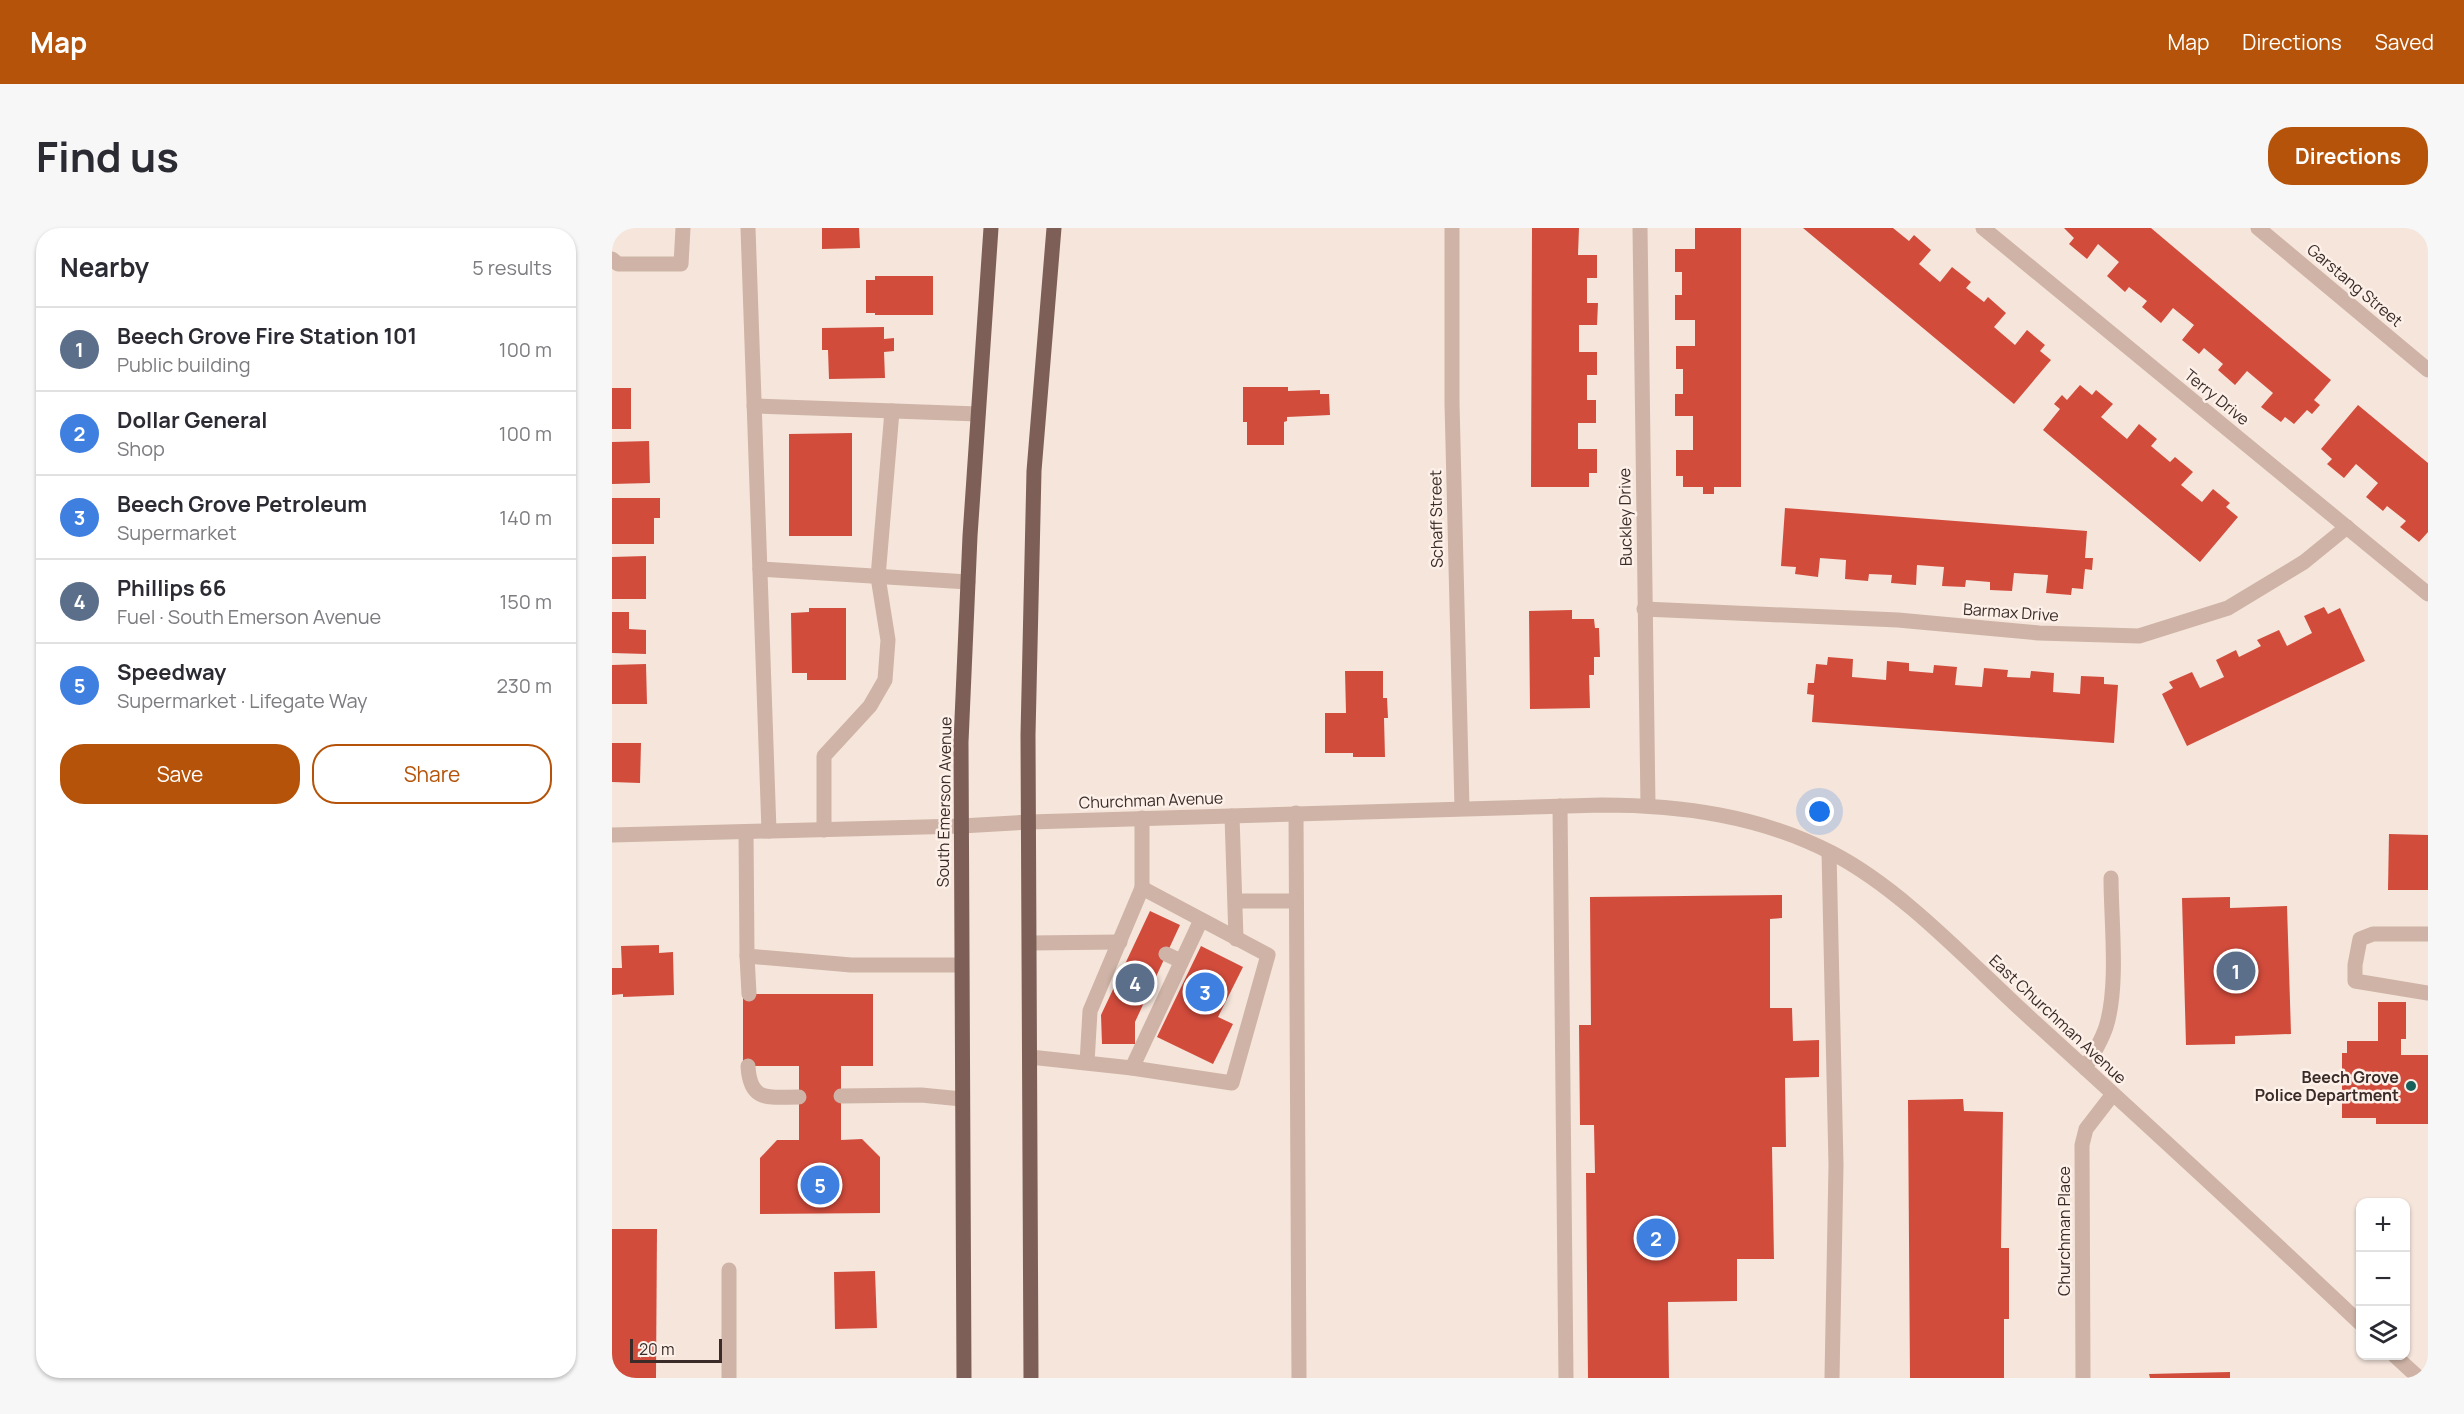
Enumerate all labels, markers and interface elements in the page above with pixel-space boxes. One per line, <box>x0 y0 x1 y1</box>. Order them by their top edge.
text: Map <box>30 23 87 61</box>
text: Map <box>2168 28 2209 56</box>
text: Directions <box>2242 28 2342 56</box>
text: Saved <box>2375 28 2434 56</box>
text: Find us <box>36 127 179 185</box>
button: Directions <box>2268 127 2428 185</box>
street label: Garstang Street <box>2303 238 2407 332</box>
text: Nearby <box>60 249 149 285</box>
text: 5 results <box>472 254 552 281</box>
text: Beech Grove Fire Station 101 <box>117 321 417 351</box>
text: 1 <box>75 336 84 363</box>
text: 100 m <box>499 336 552 363</box>
text: Public building <box>117 351 251 378</box>
street label: Terry Drive <box>2180 364 2254 430</box>
text: Dollar General <box>117 405 267 435</box>
text: 2 <box>74 420 85 447</box>
text: 100 m <box>499 420 552 447</box>
text: Shop <box>117 435 165 462</box>
street label: Buckley Drive <box>1613 468 1637 566</box>
street label: Schaff Street <box>1424 470 1448 568</box>
text: Beech Grove Petroleum <box>117 489 367 519</box>
text: 3 <box>74 504 85 531</box>
text: 140 m <box>499 504 552 531</box>
text: Supermarket <box>117 519 237 546</box>
text: Phillips 66 <box>117 573 226 603</box>
text: 4 <box>73 588 86 615</box>
text: 150 m <box>499 588 552 615</box>
street label: Barmax Drive <box>1962 598 2060 626</box>
text: Fuel · South Emerson Avenue <box>117 603 381 630</box>
text: Speedway <box>117 657 226 687</box>
text: 5 <box>74 672 85 699</box>
text: 230 m <box>496 672 552 699</box>
text: Supermarket · Lifegate Way <box>117 687 368 714</box>
street label: South Emerson Avenue <box>932 716 956 888</box>
button: Save <box>60 744 300 804</box>
button: Share <box>312 744 552 804</box>
street label: Churchman Avenue <box>1078 786 1224 814</box>
your location <box>1805 797 1834 826</box>
pin: 1 <box>2216 948 2256 994</box>
street label: East Churchman Avenue <box>1985 949 2131 1089</box>
pin: 4 <box>1116 960 1154 1005</box>
pin: 3 <box>1186 970 1224 1014</box>
place label: Beech Grove Police Department <box>2255 1066 2399 1106</box>
marker: Beech Grove Police Department <box>2404 1079 2418 1093</box>
pin: 5 <box>800 1162 840 1208</box>
street label: Churchman Place <box>2053 1166 2075 1296</box>
map controls <box>2356 1198 2410 1360</box>
button: + <box>2356 1198 2410 1252</box>
pin: 2 <box>1636 1216 1676 1260</box>
button: − <box>2356 1252 2410 1306</box>
button: layers <box>2356 1306 2410 1360</box>
scale bar <box>630 1336 722 1364</box>
text: 20 m <box>639 1338 675 1360</box>

